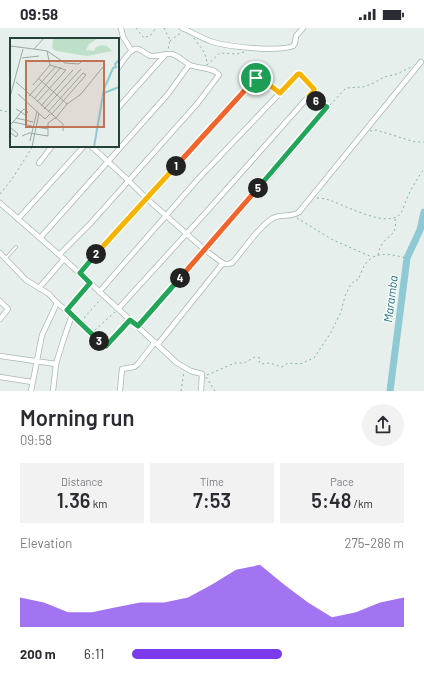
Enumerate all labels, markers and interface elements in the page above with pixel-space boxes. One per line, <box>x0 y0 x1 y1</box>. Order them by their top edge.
text: 09:58 <box>20 5 58 23</box>
inset map <box>10 38 119 147</box>
pin <box>239 61 273 95</box>
icon: arrive <box>245 67 267 89</box>
pin: 6 <box>306 91 326 111</box>
text: 6 <box>313 94 319 107</box>
pin: 1 <box>166 156 186 176</box>
text: 1 <box>174 159 178 172</box>
pin: 5 <box>248 178 268 198</box>
text: 5 <box>255 181 261 194</box>
pin: 2 <box>86 244 106 264</box>
text: 2 <box>93 247 99 260</box>
pin: 4 <box>170 268 190 288</box>
text: 4 <box>177 271 183 284</box>
water label: Maramba <box>380 274 400 323</box>
pin: 3 <box>89 331 109 351</box>
text: 3 <box>96 334 102 347</box>
text: Morning run <box>20 404 134 430</box>
button: share <box>362 404 404 446</box>
text: 09:58 <box>20 432 52 448</box>
text: Distance <box>61 475 103 488</box>
text: Time <box>200 475 224 488</box>
text: Pace <box>330 475 354 488</box>
text: 1.36 <box>57 488 90 512</box>
text: 7:53 <box>193 488 231 512</box>
text: 5:48 <box>311 488 351 512</box>
text: km <box>90 497 107 510</box>
text: /km <box>351 497 373 510</box>
text: Elevation <box>20 535 72 551</box>
text: 275–286 m <box>345 535 404 551</box>
text: 200 m <box>20 646 56 662</box>
text: 6:11 <box>84 646 104 662</box>

